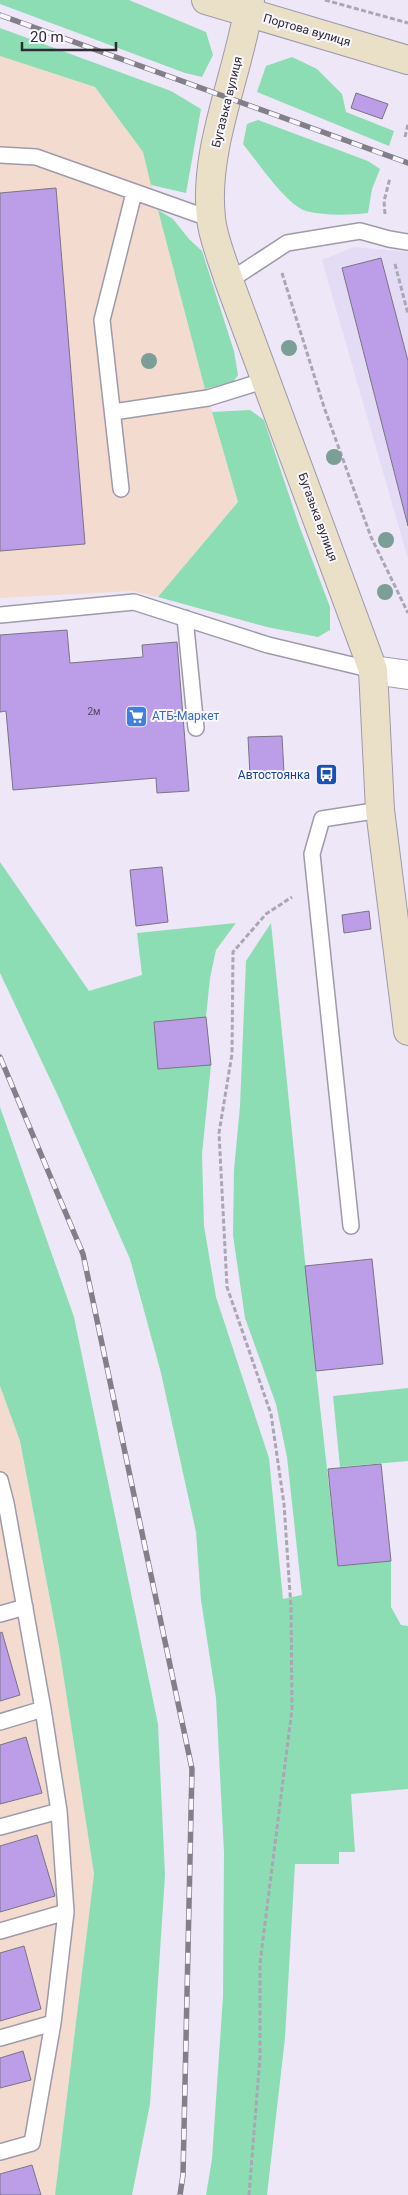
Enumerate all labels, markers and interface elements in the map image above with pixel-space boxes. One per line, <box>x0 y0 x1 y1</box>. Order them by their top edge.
street label: Портова вулиця <box>262 11 352 49</box>
scale bar <box>22 20 116 52</box>
text: 20 m <box>30 28 64 46</box>
street label: Бугазька вулиця <box>209 55 245 149</box>
street label: Бугазька вулиця <box>295 471 341 563</box>
supermarket icon: АТБ-Маркет <box>124 704 148 728</box>
house number: 2м <box>87 706 101 717</box>
place label: АТБ-Маркет <box>152 709 220 723</box>
bus stop icon: Автостоянка <box>314 763 338 787</box>
place label: Автостоянка <box>238 768 310 782</box>

